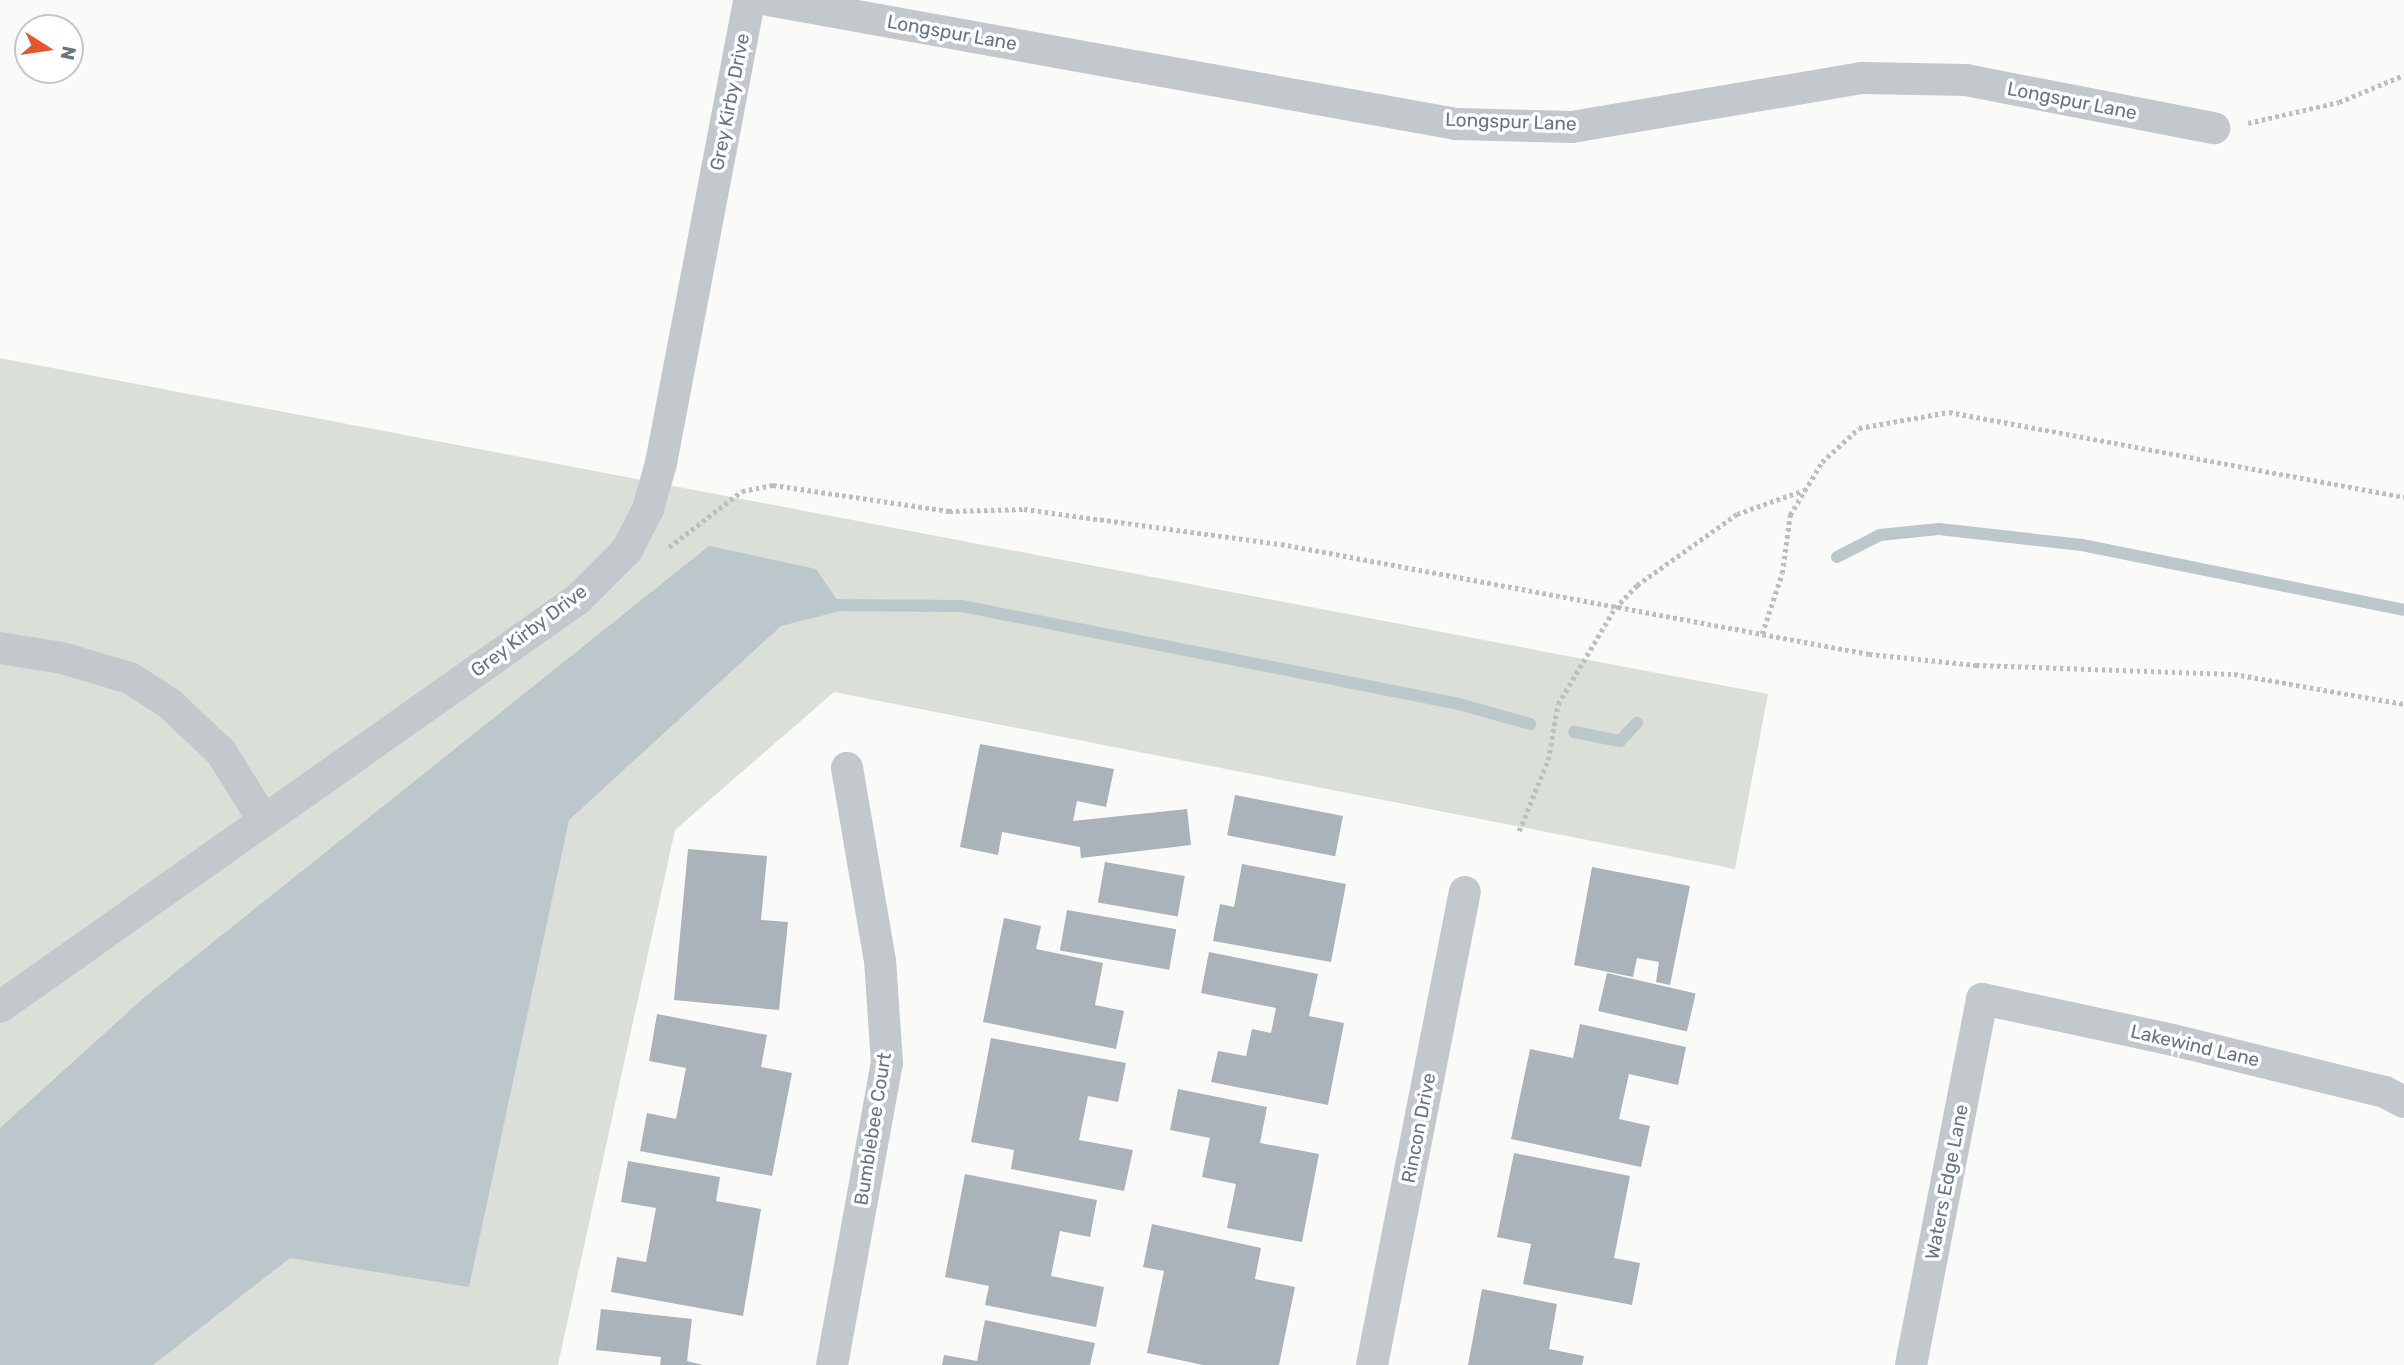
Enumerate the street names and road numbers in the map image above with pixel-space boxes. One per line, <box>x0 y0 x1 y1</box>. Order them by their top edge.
street label: Longspur Lane <box>885 10 1019 56</box>
street label: Grey Kirby Drive <box>705 31 755 173</box>
street label: Longspur Lane <box>2005 77 2139 125</box>
street label: Longspur Lane <box>1445 108 1577 136</box>
street label: Grey Kirby Drive <box>466 580 592 682</box>
street label: Lakewind Lane <box>2128 1020 2262 1072</box>
street label: Bumblebee Court <box>850 1051 896 1207</box>
street label: Rincon Drive <box>1397 1071 1441 1185</box>
street label: Waters Edge Lane <box>1921 1103 1973 1261</box>

